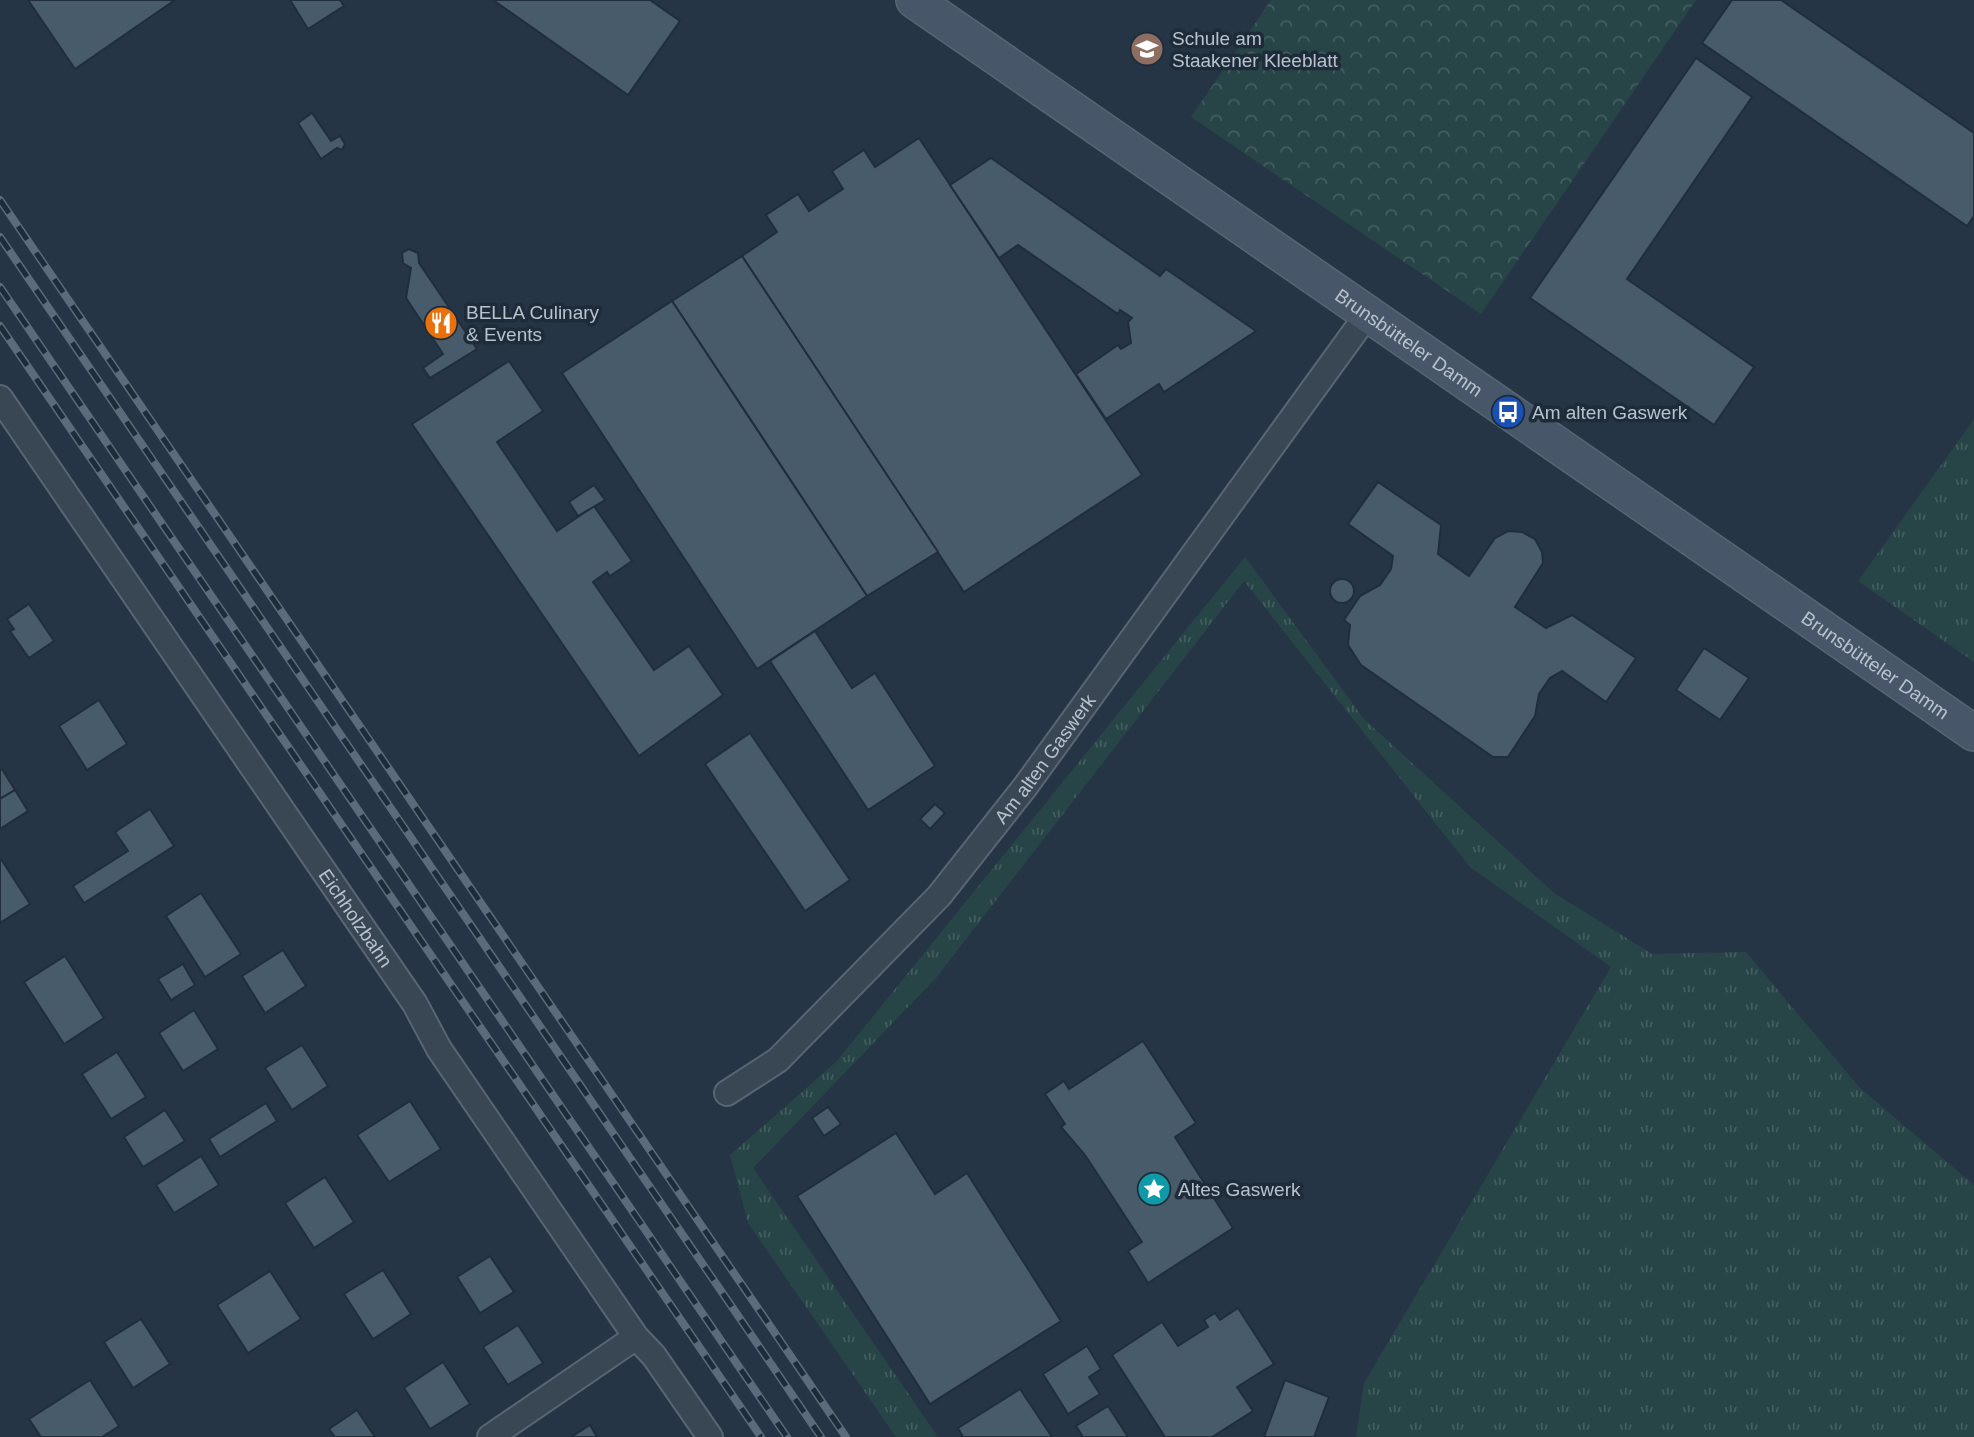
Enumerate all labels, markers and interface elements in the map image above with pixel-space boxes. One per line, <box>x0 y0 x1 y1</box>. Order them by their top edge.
place label: Schule am Staakener Kleeblatt <box>1172 28 1339 71</box>
school or university icon: Schule am Staakener Kleeblatt <box>1128 30 1166 68</box>
street label: Brunsbütteler Damm <box>1331 285 1487 401</box>
place label: BELLA Culinary & Events <box>466 302 600 345</box>
restaurant icon: BELLA Culinary & Events <box>422 304 460 342</box>
bus stop icon: Am alten Gaswerk <box>1489 393 1527 431</box>
place label: Am alten Gaswerk <box>1532 402 1688 423</box>
street label: Brunsbütteler Damm <box>1798 607 1953 724</box>
street label: Am alten Gaswerk <box>990 690 1100 828</box>
street label: Eichholzbahn <box>315 865 396 971</box>
place icon: Altes Gaswerk <box>1135 1170 1173 1208</box>
place label: Altes Gaswerk <box>1178 1179 1301 1200</box>

